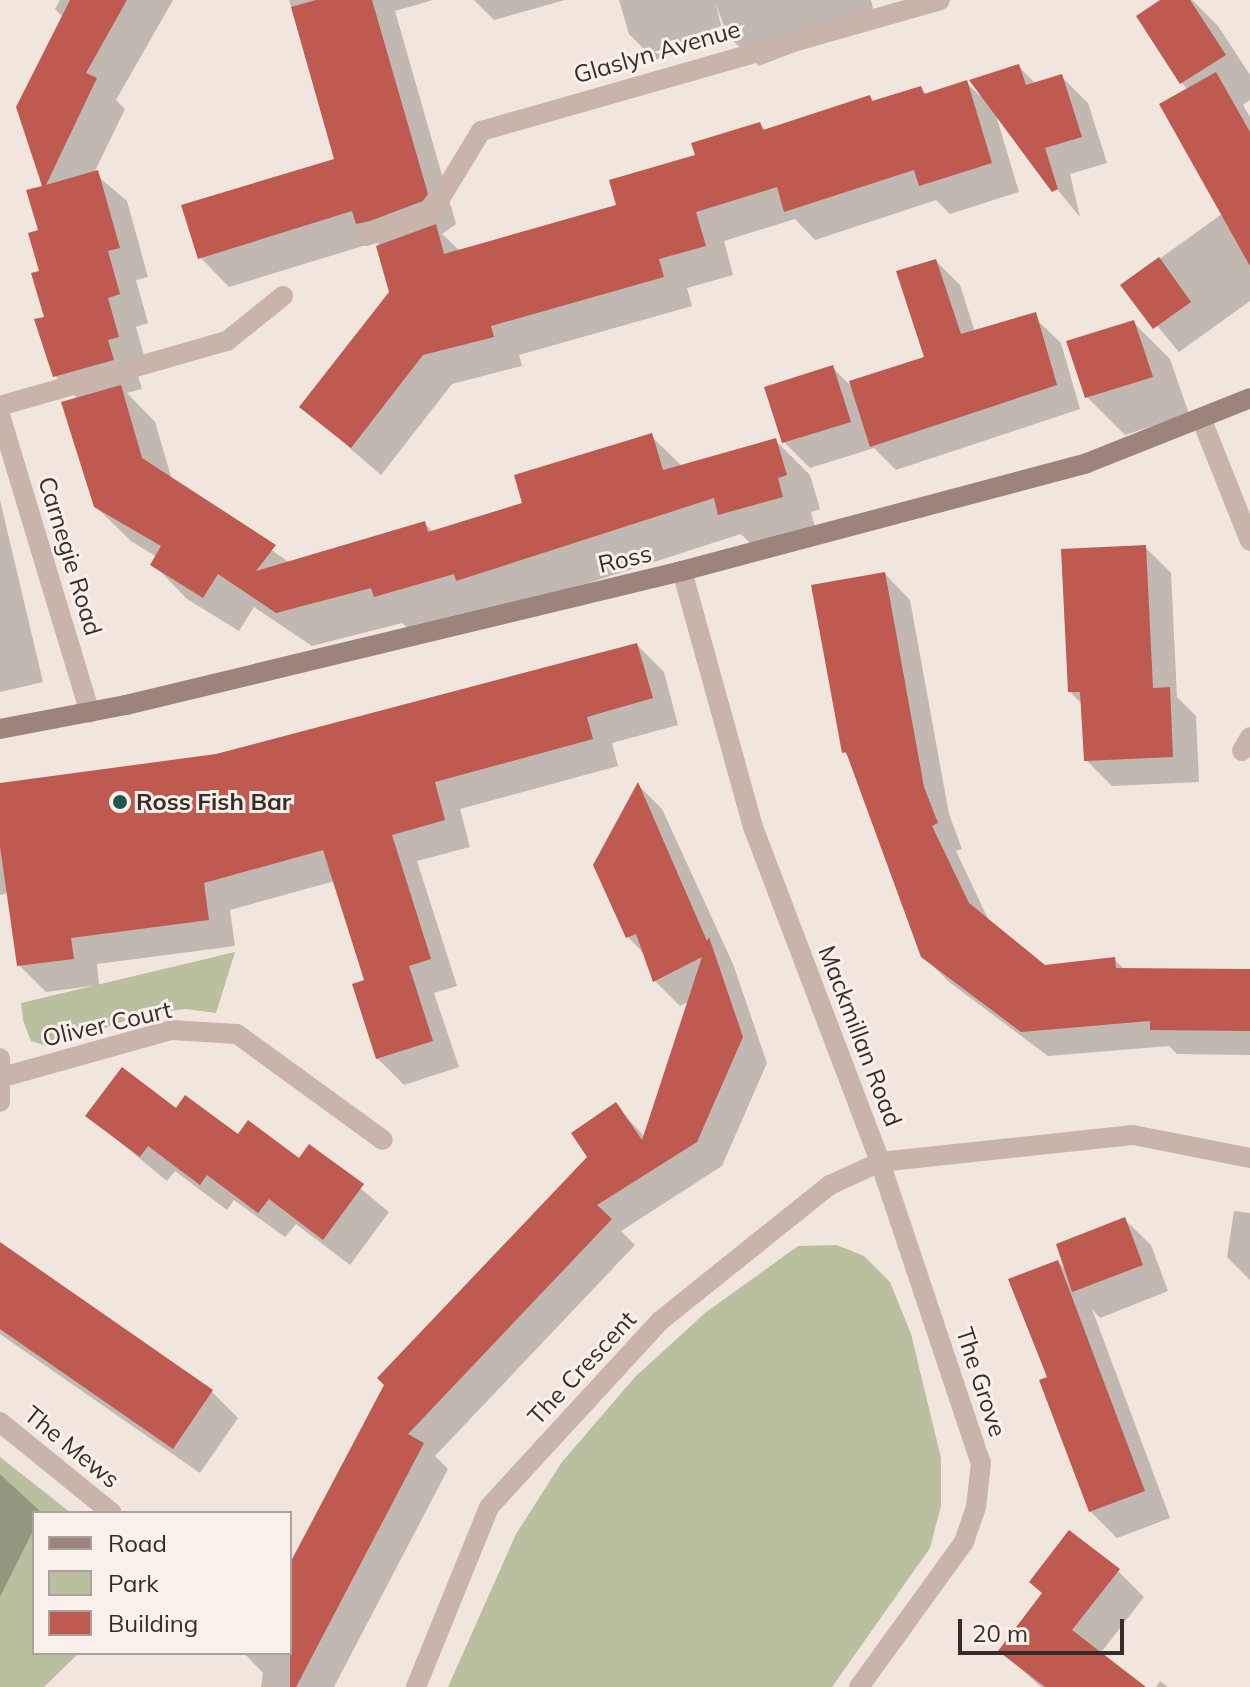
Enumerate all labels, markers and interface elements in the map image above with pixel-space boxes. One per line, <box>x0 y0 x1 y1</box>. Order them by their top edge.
street label: Glaslyn Avenue <box>570 14 744 90</box>
street label: Carnegie Road <box>32 473 108 639</box>
street label: Ross <box>596 539 654 579</box>
place label: Ross Fish Bar <box>136 788 291 816</box>
marker: Ross Fish Bar <box>111 793 129 811</box>
street label: Mackmillan Road <box>812 942 908 1130</box>
street label: Oliver Court <box>40 995 174 1053</box>
street label: The Crescent <box>522 1305 642 1431</box>
street label: The Grove <box>950 1324 1012 1440</box>
street label: The Mews <box>19 1400 125 1494</box>
legend <box>32 1511 292 1655</box>
text: Road <box>108 1528 167 1558</box>
text: Park <box>108 1568 159 1598</box>
scale bar <box>962 1603 1128 1653</box>
text: Building <box>108 1608 198 1638</box>
text: 20 m <box>972 1618 1028 1648</box>

